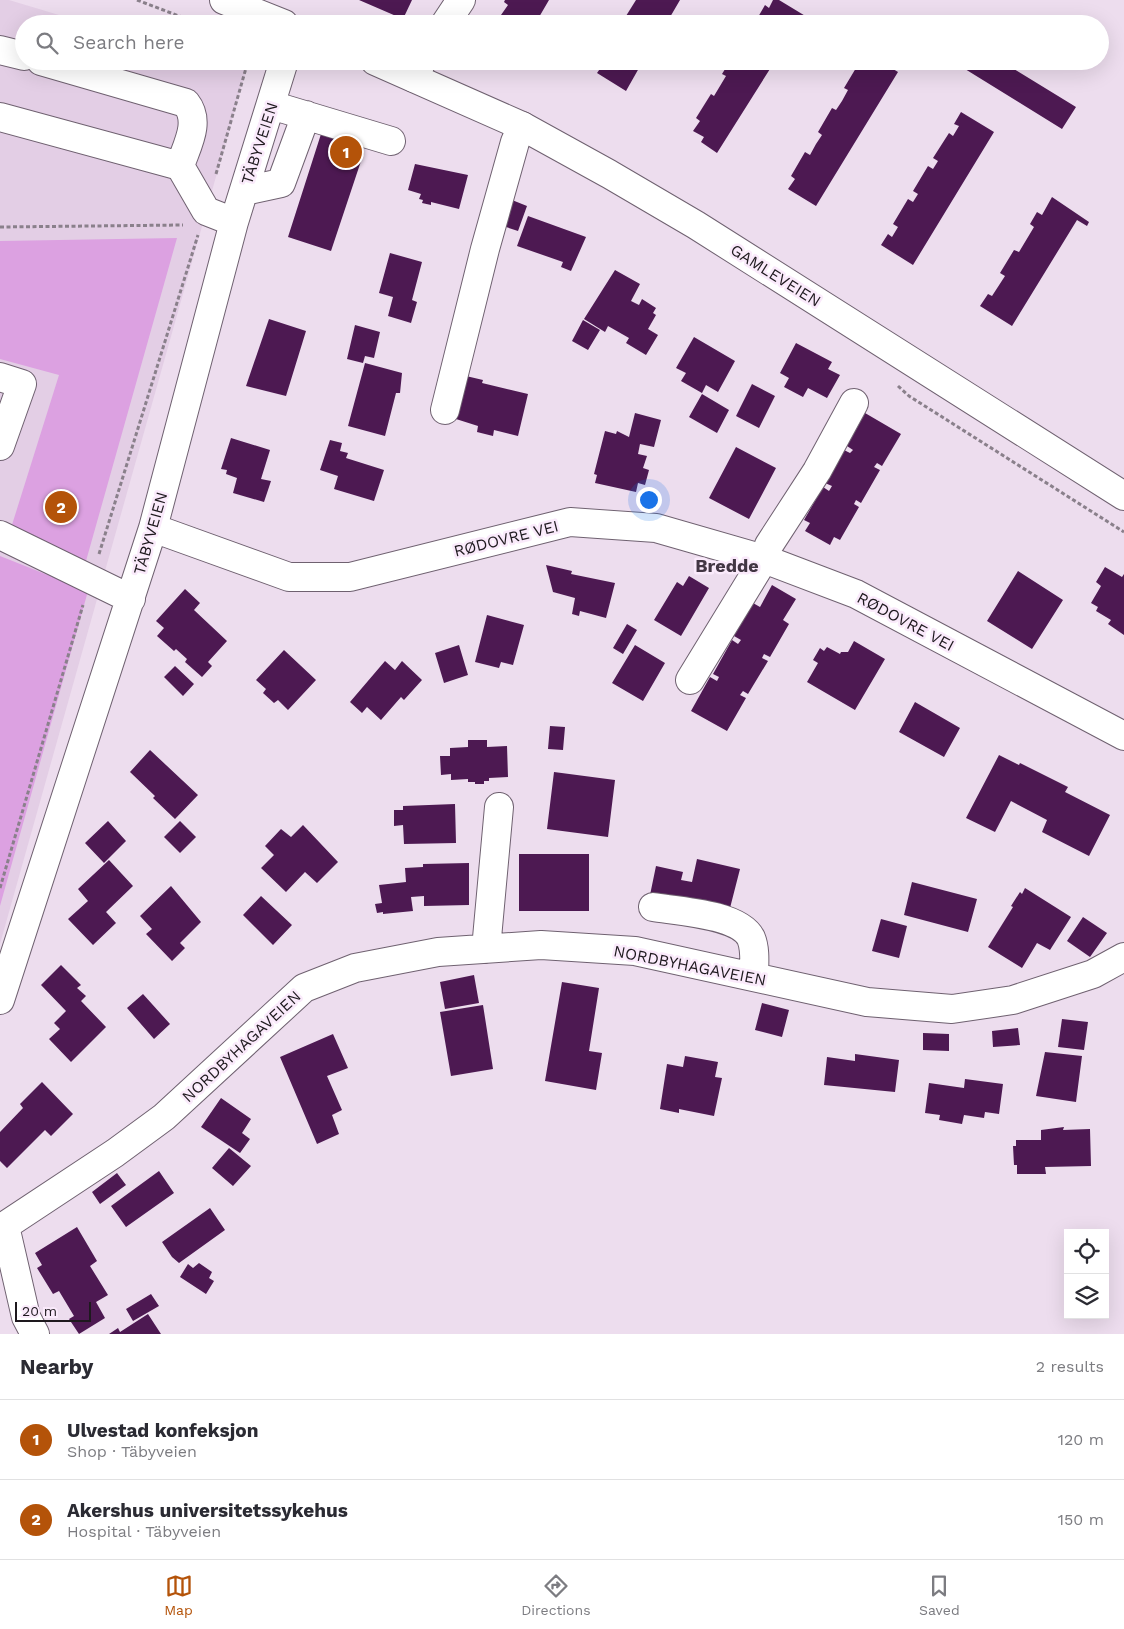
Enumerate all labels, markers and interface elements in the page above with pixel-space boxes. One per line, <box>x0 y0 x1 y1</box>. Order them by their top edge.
search box <box>15 15 1109 70</box>
icon: search <box>33 29 61 57</box>
text: Search here <box>73 31 184 54</box>
street label: TÄBYVEIEN <box>237 100 282 187</box>
pin: 1 <box>330 133 362 171</box>
street label: GAMLEVEIEN <box>727 240 824 311</box>
your location <box>636 487 662 513</box>
pin: 2 <box>45 488 77 526</box>
street label: TÄBYVEIEN <box>130 490 171 577</box>
street label: RØDOVRE VEI <box>452 516 560 561</box>
district label: Bredde <box>695 555 759 576</box>
street label: RØDOVRE VEI <box>854 588 958 655</box>
street label: NORDBYHAGAVEIEN <box>612 941 768 990</box>
street label: NORDBYHAGAVEIEN <box>178 986 305 1106</box>
map controls <box>1064 1229 1109 1319</box>
button: locate <box>1064 1229 1109 1274</box>
button: layers <box>1064 1274 1109 1319</box>
scale bar <box>15 1299 91 1322</box>
text: 20 m <box>22 1303 57 1319</box>
text: Nearby <box>20 1354 93 1379</box>
text: 2 results <box>1036 1357 1104 1376</box>
text: Ulvestad konfeksjon <box>67 1419 258 1442</box>
text: 1 <box>33 1430 39 1449</box>
text: 120 m <box>1058 1430 1104 1449</box>
text: Shop · Täbyveien <box>67 1442 197 1461</box>
text: Akershus universitetssykehus <box>67 1499 348 1522</box>
text: 2 <box>31 1510 41 1529</box>
text: 150 m <box>1058 1510 1104 1529</box>
text: Hospital · Täbyveien <box>67 1522 221 1541</box>
tab: Map <box>164 1572 193 1618</box>
tab: Directions <box>521 1572 591 1618</box>
tab: Saved <box>919 1572 960 1618</box>

